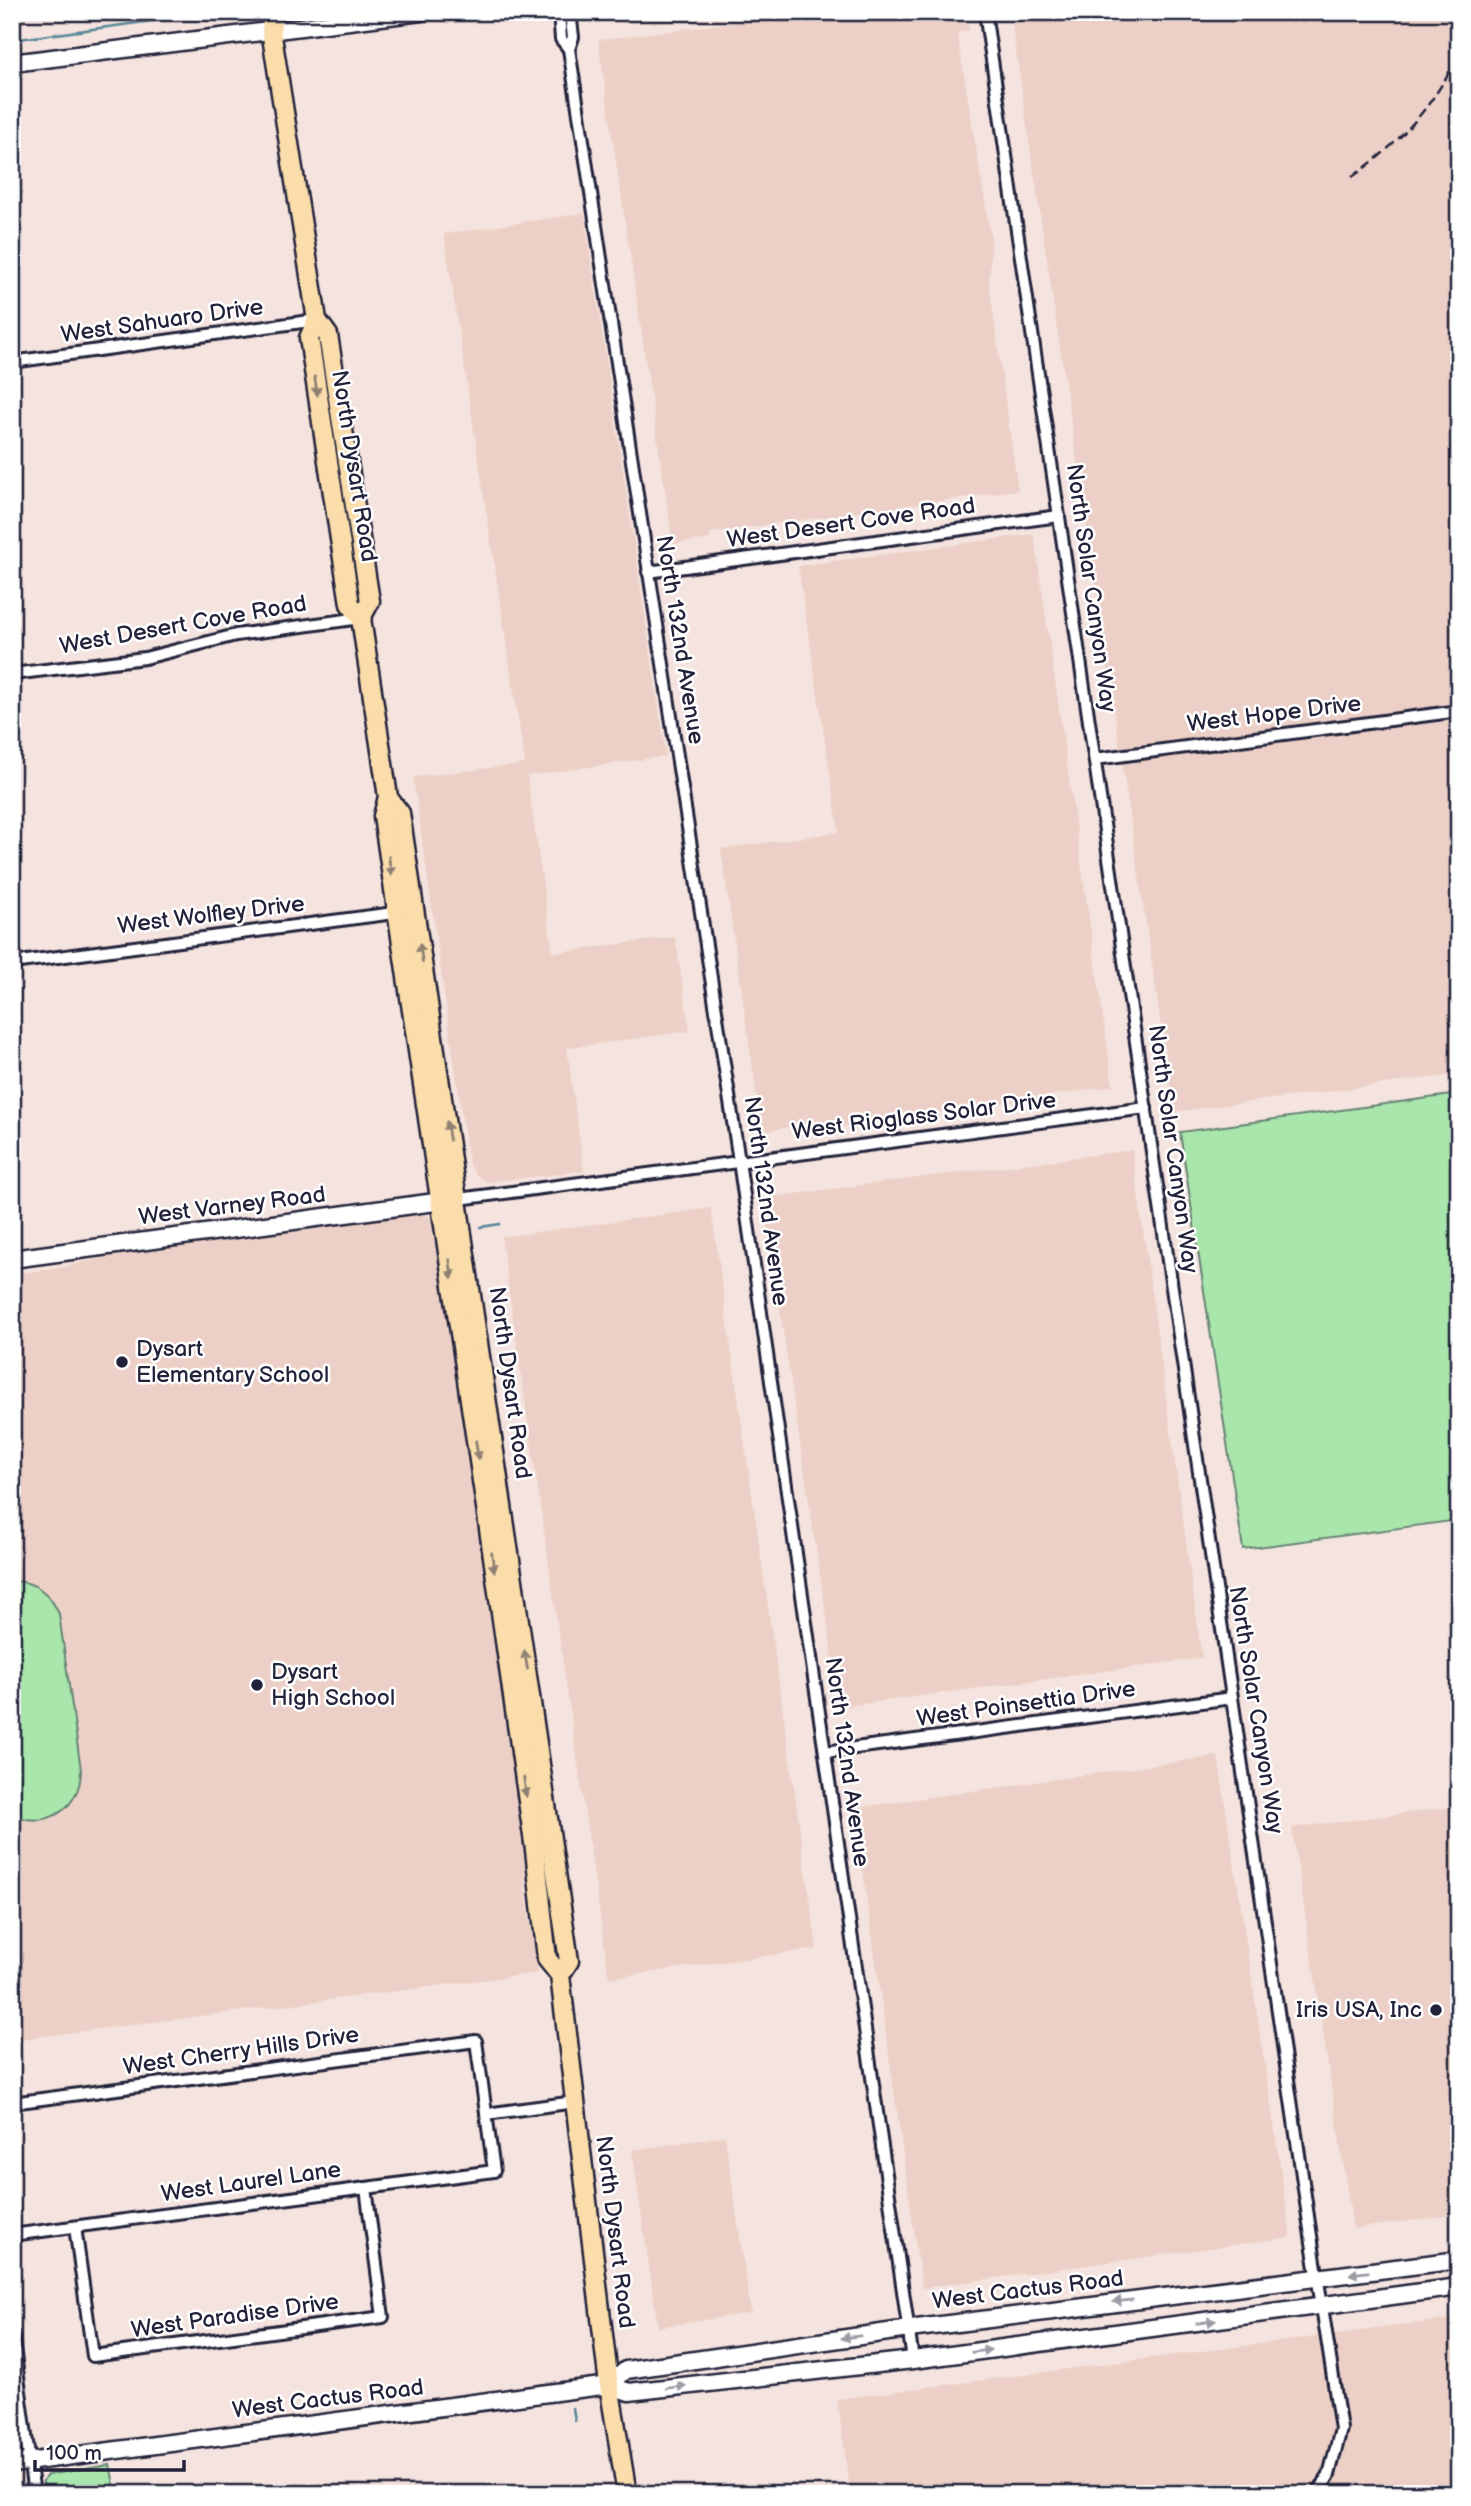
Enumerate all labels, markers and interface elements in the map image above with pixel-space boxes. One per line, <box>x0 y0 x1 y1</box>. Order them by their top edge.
street label: West Sahuaro Drive <box>59 293 265 349</box>
street label: North Dysart Road <box>325 368 383 564</box>
one-way arrow <box>311 375 322 397</box>
street label: North Solar Canyon Way <box>1060 462 1122 715</box>
street label: West Desert Cove Road <box>725 492 977 554</box>
street label: North 132nd Avenue <box>650 534 710 746</box>
street label: West Desert Cove Road <box>57 589 309 661</box>
street label: West Hope Drive <box>1185 689 1363 739</box>
one-way arrow <box>385 855 396 877</box>
street label: West Wolfley Drive <box>116 890 306 940</box>
one-way arrow <box>415 942 426 964</box>
street label: North Solar Canyon Way <box>1142 1023 1204 1276</box>
street label: West Rioglass Solar Drive <box>790 1086 1058 1146</box>
street label: North 132nd Avenue <box>737 1095 795 1307</box>
one-way arrow <box>443 1120 454 1142</box>
street label: West Varney Road <box>137 1181 327 1231</box>
one-way arrow <box>446 1259 457 1281</box>
street label: North Dysart Road <box>483 1285 537 1481</box>
place label: Dysart Elementary School <box>136 1335 329 1389</box>
marker: Dysart Elementary School <box>114 1354 130 1370</box>
one-way arrow <box>472 1439 483 1461</box>
one-way arrow <box>488 1551 499 1573</box>
street label: North Solar Canyon Way <box>1223 1584 1290 1836</box>
one-way arrow <box>520 1649 531 1671</box>
street label: North 132nd Avenue <box>818 1656 876 1868</box>
place label: Dysart High School <box>271 1658 395 1712</box>
street label: West Poinsettia Drive <box>915 1675 1137 1733</box>
marker: Dysart High School <box>249 1677 265 1693</box>
one-way arrow <box>520 1776 531 1798</box>
place label: Iris USA, Inc <box>1296 1996 1422 2024</box>
marker: Iris USA, Inc <box>1428 2002 1444 2018</box>
street label: West Cherry Hills Drive <box>121 2021 361 2081</box>
street label: North Dysart Road <box>589 2134 641 2330</box>
street label: West Laurel Lane <box>159 2156 343 2208</box>
street label: West Cactus Road <box>931 2264 1125 2316</box>
one-way arrow <box>1348 2267 1370 2278</box>
street label: West Paradise Drive <box>129 2288 341 2344</box>
one-way arrow <box>1111 2296 1133 2307</box>
one-way arrow <box>1195 2316 1217 2327</box>
one-way arrow <box>840 2332 862 2343</box>
one-way arrow <box>970 2346 992 2357</box>
street label: West Cactus Road <box>231 2373 425 2425</box>
one-way arrow <box>665 2381 687 2392</box>
scale bar <box>35 2429 184 2473</box>
text: 100 m <box>46 2441 102 2466</box>

